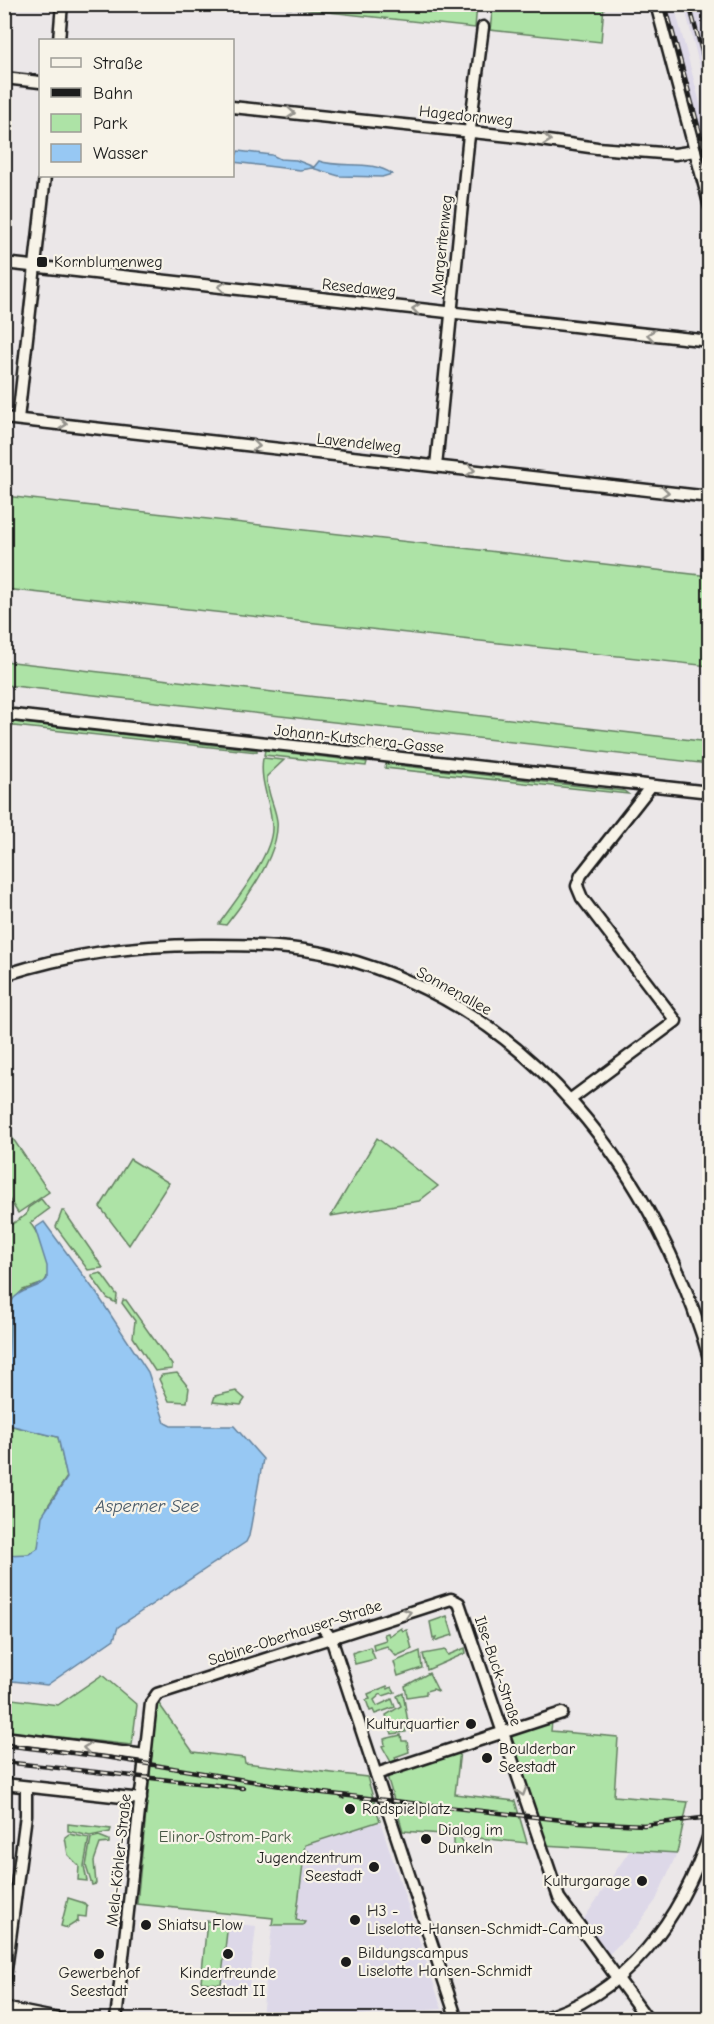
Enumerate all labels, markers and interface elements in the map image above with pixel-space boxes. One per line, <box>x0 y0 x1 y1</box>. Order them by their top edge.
legend <box>39 39 234 177</box>
text: Straße <box>93 53 143 74</box>
text: Bahn <box>93 83 133 104</box>
street label: Hagedornweg <box>418 102 514 130</box>
one-way arrow <box>286 106 295 119</box>
text: Park <box>93 113 128 134</box>
one-way arrow <box>542 133 552 146</box>
text: Wasser <box>93 143 149 164</box>
street label: Margeritenweg <box>428 194 456 296</box>
place label: Kornblumenweg <box>54 253 163 271</box>
marker: Kornblumenweg <box>35 255 49 269</box>
street label: Resedaweg <box>321 275 397 301</box>
one-way arrow <box>217 282 227 294</box>
one-way arrow <box>411 303 420 316</box>
one-way arrow <box>647 329 656 342</box>
one-way arrow <box>58 418 67 430</box>
street label: Lavendelweg <box>316 430 402 456</box>
one-way arrow <box>252 439 261 452</box>
one-way arrow <box>466 464 476 476</box>
one-way arrow <box>660 485 669 498</box>
street label: Johann-Kutschera-Gasse <box>273 721 445 757</box>
street label: Sonnenallee <box>413 963 495 1019</box>
water label: Asperner See <box>94 1496 199 1517</box>
street label: Sabine-Oberhauser-Straße <box>206 1596 384 1670</box>
one-way arrow <box>401 1608 412 1620</box>
street label: Ilse-Buck-Straße <box>471 1614 525 1728</box>
place label: Kulturquartier <box>366 1715 460 1733</box>
marker: Kulturquartier <box>464 1717 478 1731</box>
place label: Boulderbar Seestadt <box>499 1740 576 1776</box>
one-way arrow <box>82 1742 91 1754</box>
marker: Boulderbar Seestadt <box>480 1751 494 1765</box>
one-way arrow <box>515 1786 527 1797</box>
street label: Mela-Köhler-Straße <box>103 1793 135 1927</box>
place label: Radspielplatz <box>362 1800 450 1818</box>
marker: Radspielplatz <box>343 1802 357 1816</box>
place label: Dialog im Dunkeln <box>438 1821 503 1857</box>
park label: Elinor-Ostrom-Park <box>159 1828 292 1846</box>
marker: Dialog im Dunkeln <box>419 1832 433 1846</box>
place label: Jugendzentrum Seestadt <box>257 1849 362 1885</box>
marker: Jugendzentrum Seestadt <box>367 1860 381 1874</box>
place label: Kulturgarage <box>543 1872 630 1890</box>
marker: Kulturgarage <box>635 1874 649 1888</box>
place label: H3 - Liselotte-Hansen-Schmidt-Campus <box>367 1902 603 1938</box>
marker: H3 - Liselotte-Hansen-Schmidt-Campus <box>348 1913 362 1927</box>
place label: Shiatsu Flow <box>158 1916 243 1934</box>
marker: Shiatsu Flow <box>139 1918 153 1932</box>
place label: Bildungscampus Liselotte Hansen-Schmidt <box>358 1944 532 1980</box>
marker: Gewerbehof Seestadt <box>92 1947 106 1961</box>
marker: Kinderfreunde Seestadt II <box>221 1947 235 1961</box>
marker: Bildungscampus Liselotte Hansen-Schmidt <box>339 1955 353 1969</box>
place label: Gewerbehof Seestadt <box>58 1964 141 2000</box>
place label: Kinderfreunde Seestadt II <box>180 1964 276 2000</box>

